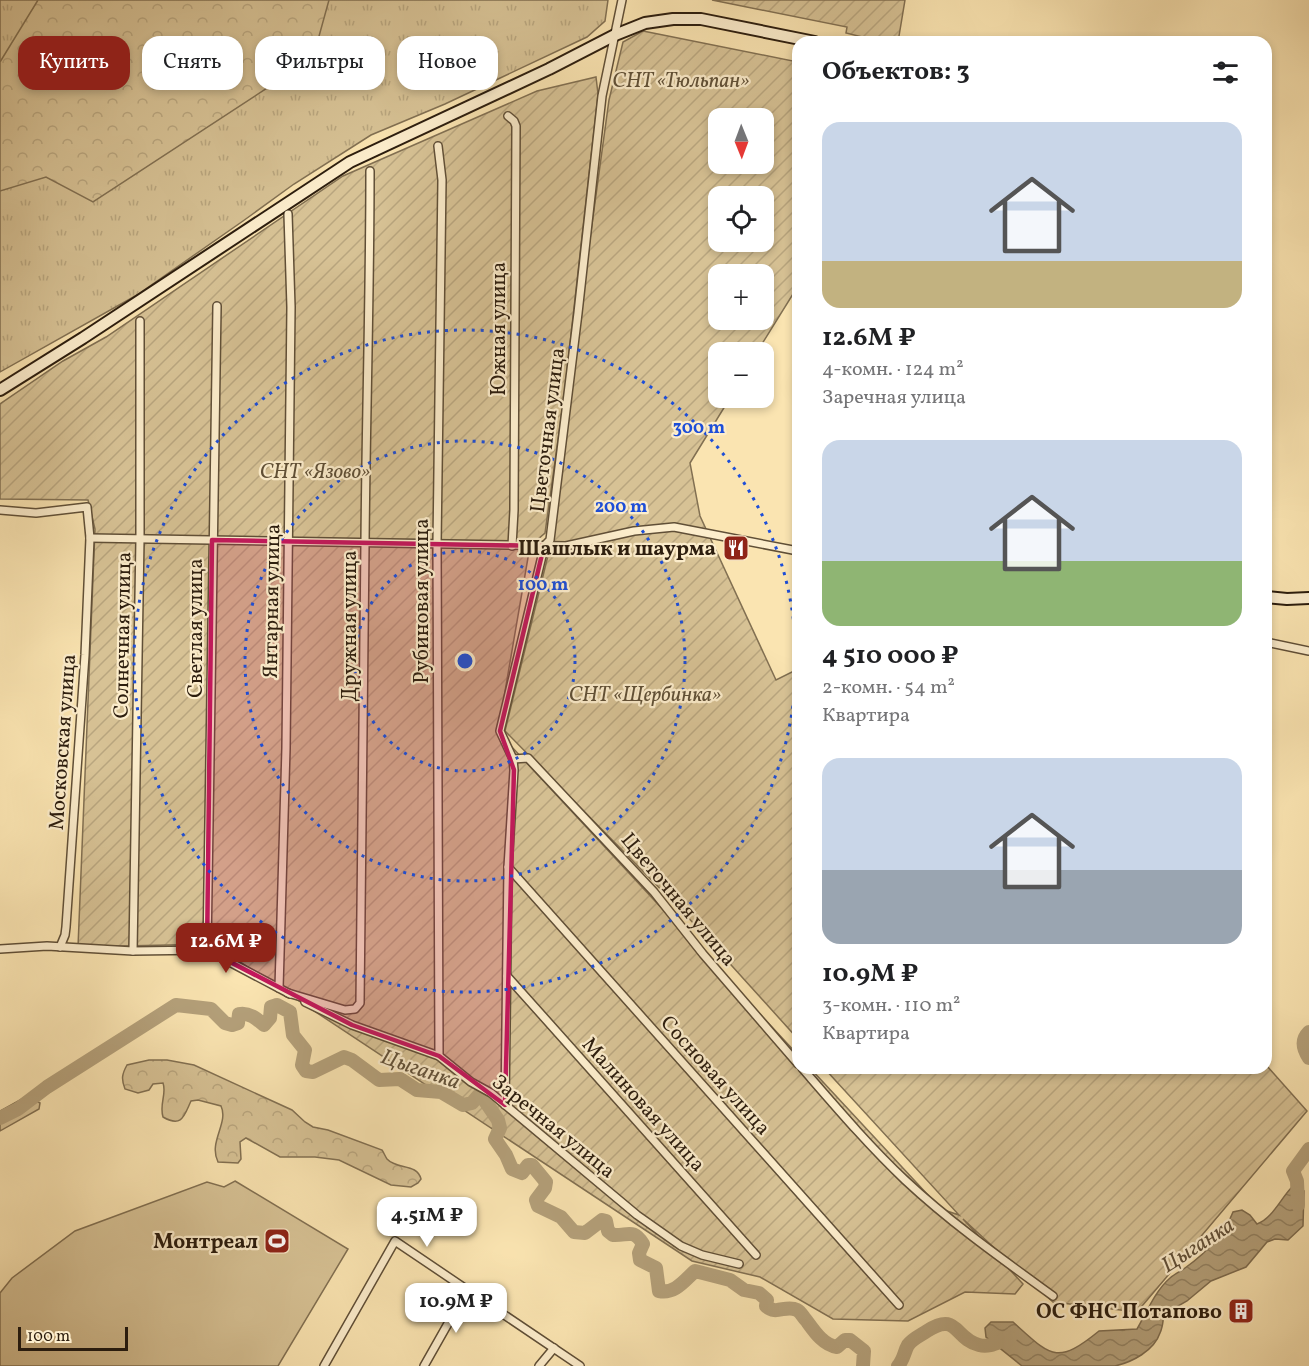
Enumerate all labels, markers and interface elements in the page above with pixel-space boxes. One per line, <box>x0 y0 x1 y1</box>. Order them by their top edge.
chip: Купить <box>18 36 130 90</box>
chip: Снять <box>142 36 243 90</box>
chip: Фильтры <box>255 36 385 90</box>
chip: Новое <box>397 36 498 90</box>
text: Объектов: 3 <box>822 54 970 90</box>
icon: filters <box>1209 56 1242 89</box>
park label: СНТ «Тюльпан» <box>612 67 750 96</box>
north arrow <box>708 108 774 174</box>
map controls <box>708 108 774 408</box>
icon: home <box>978 161 1086 269</box>
button: locate <box>708 186 774 252</box>
street label: Южная улица <box>485 262 514 396</box>
button: + <box>708 264 774 330</box>
text: 12.6M ₽ <box>822 320 916 356</box>
button: − <box>708 342 774 408</box>
street label: Цветочная улица <box>524 346 573 514</box>
text: 4-комн. · 124 m² <box>822 356 964 384</box>
text: Заречная улица <box>822 384 966 412</box>
text: 300 m <box>673 416 725 441</box>
park label: СНТ «Язово» <box>260 458 370 487</box>
icon: home <box>978 479 1086 587</box>
text: 200 m <box>595 495 647 520</box>
street label: Рубиновая улица <box>408 518 437 684</box>
street label: Янтарная улица <box>257 523 288 679</box>
restaurant icon: Шашлык и шаурма <box>721 533 751 563</box>
place label: Шашлык и шаурма <box>518 535 716 564</box>
street label: Дружная улица <box>336 550 365 702</box>
street label: Солнечная улица <box>108 551 139 719</box>
street label: Светлая улица <box>182 558 211 698</box>
text: 100 m <box>518 573 568 598</box>
text: 4 510 000 ₽ <box>822 638 959 674</box>
centre of rings <box>455 651 475 671</box>
street label: Московская улица <box>43 653 84 831</box>
text: 2-комн. · 54 m² <box>822 674 955 702</box>
park label: СНТ «Щербинка» <box>569 681 721 710</box>
text: Квартира <box>822 702 910 730</box>
icon: home <box>978 797 1086 905</box>
street label: Цветочная улица <box>613 827 742 973</box>
pin: 12.6M ₽ <box>171 923 281 974</box>
text: 12.6M ₽ <box>190 928 262 956</box>
text: 10.9M ₽ <box>822 956 918 992</box>
text: 3-комн. · 110 m² <box>822 992 961 1020</box>
street label: Сосновая улица <box>653 1010 777 1142</box>
text: Квартира <box>822 1020 910 1048</box>
street label: Малиновая улица <box>574 1031 711 1179</box>
water label: Цыганка <box>377 1042 464 1098</box>
street label: Заречная улица <box>485 1068 621 1186</box>
pin: 4.51M ₽ <box>372 1197 482 1248</box>
text: 4.51M ₽ <box>391 1202 463 1230</box>
water label: Цыганка <box>1156 1211 1241 1281</box>
sports icon: Монтреал <box>262 1226 292 1256</box>
place label: Монтреал <box>153 1228 258 1257</box>
pin: 10.9M ₽ <box>401 1283 511 1334</box>
text: 10.9M ₽ <box>419 1288 493 1316</box>
building icon: ОС ФНС Потапово <box>1226 1296 1256 1326</box>
place label: ОС ФНС Потапово <box>1036 1298 1222 1327</box>
scale bar <box>18 1324 128 1352</box>
text: 100 m <box>27 1326 70 1348</box>

